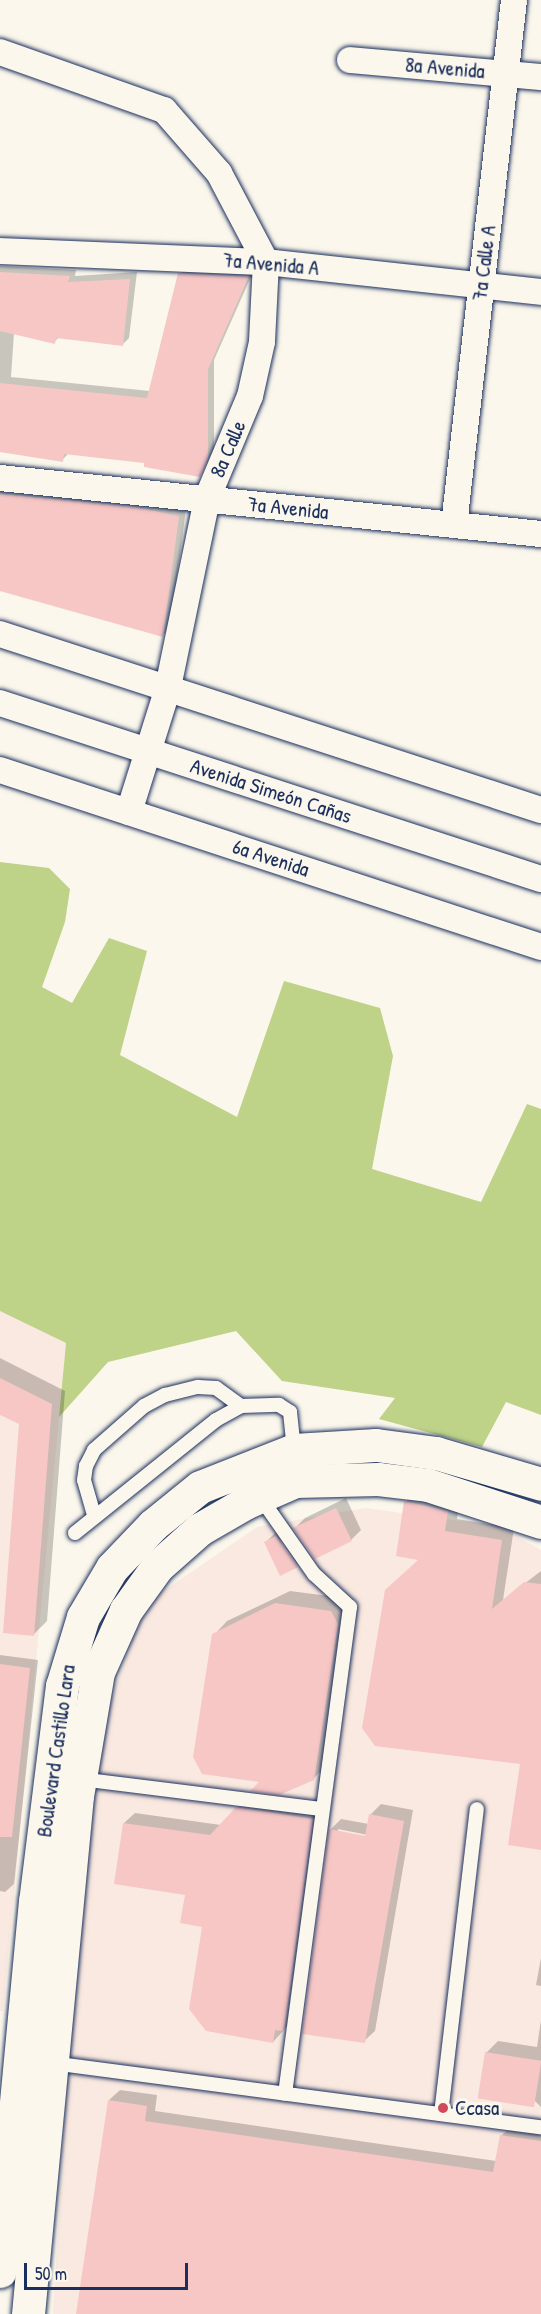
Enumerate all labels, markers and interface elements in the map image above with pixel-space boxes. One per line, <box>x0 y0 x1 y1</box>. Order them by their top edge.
street label: 8a Avenida <box>404 52 486 84</box>
street label: 7a Calle A <box>467 224 501 302</box>
street label: 7a Avenida A <box>222 247 320 281</box>
street label: 8a Calle <box>205 417 251 481</box>
street label: 7a Avenida <box>246 491 330 525</box>
street label: Avenida Simeón Cañas <box>187 753 355 829</box>
street label: 6a Avenida <box>230 834 312 882</box>
street label: Boulevard Castillo Lara <box>31 1663 81 1839</box>
place label: Ccasa <box>455 2095 499 2121</box>
marker: Ccasa <box>436 2101 450 2115</box>
scale bar <box>27 2251 190 2289</box>
text: 50 m <box>35 2261 67 2286</box>

